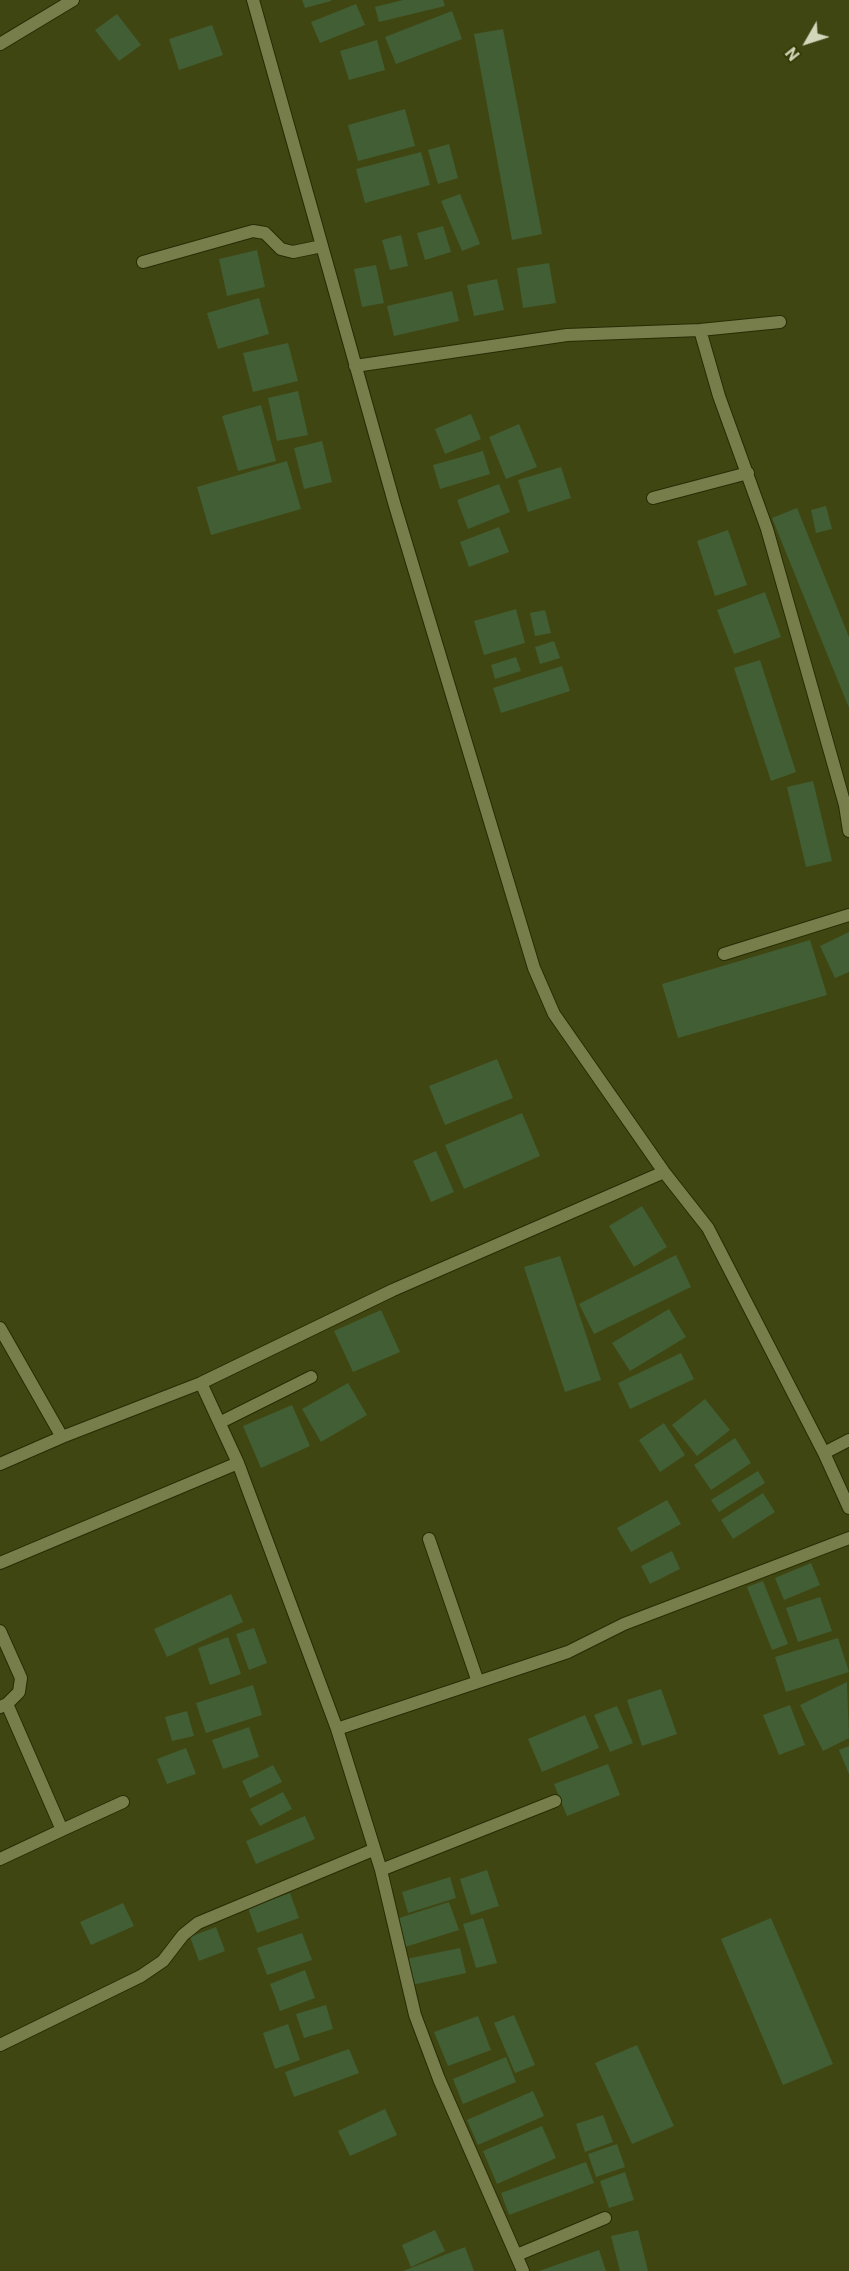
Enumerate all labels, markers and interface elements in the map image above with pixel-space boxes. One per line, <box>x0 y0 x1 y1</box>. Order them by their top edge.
north arrow <box>777 12 837 72</box>
text: N <box>782 43 804 64</box>

